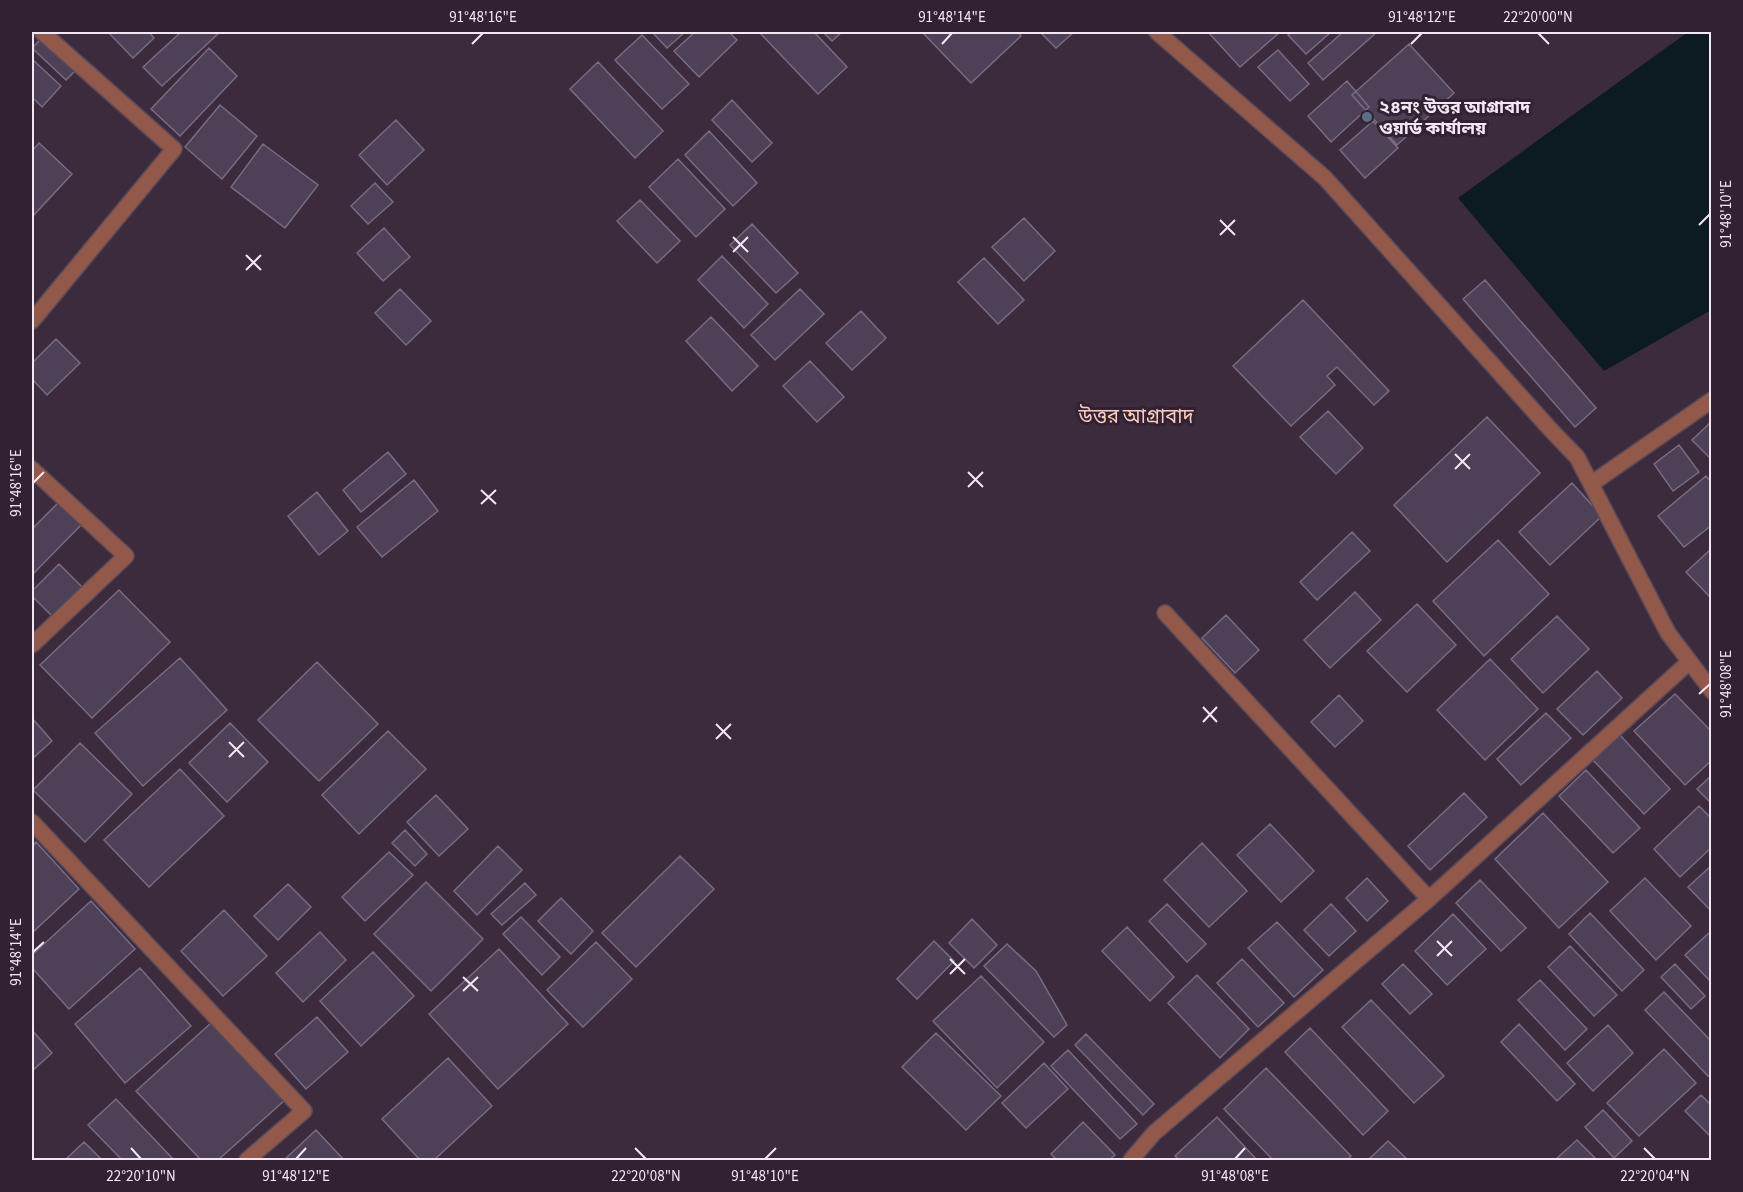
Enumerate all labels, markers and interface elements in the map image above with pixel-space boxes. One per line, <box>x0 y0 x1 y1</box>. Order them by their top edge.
text: 91°48'16"E <box>449 7 517 28</box>
text: 91°48'14"E <box>918 7 986 28</box>
text: 91°48'12"E <box>1388 7 1456 28</box>
text: 22°20'00"N <box>1503 7 1573 28</box>
place label: ২৪নং উত্তর আগ্রাবাদ ওয়ার্ড কার্যালয় <box>1379 95 1531 141</box>
marker: ২৪নং উত্তর আগ্রাবাদ ওয়ার্ড কার্যালয় <box>1360 110 1374 124</box>
text: 91°48'10"E <box>1716 180 1737 248</box>
district label: উত্তর আগ্রাবাদ <box>1077 403 1194 431</box>
text: 91°48'16"E <box>6 449 27 517</box>
text: 91°48'08"E <box>1716 650 1737 718</box>
text: 91°48'14"E <box>6 918 27 986</box>
text: 22°20'10"N <box>106 1166 176 1187</box>
text: 91°48'12"E <box>262 1166 330 1187</box>
text: 22°20'08"N <box>611 1166 681 1187</box>
text: 91°48'10"E <box>731 1166 799 1187</box>
text: 91°48'08"E <box>1201 1166 1269 1187</box>
text: 22°20'04"N <box>1620 1166 1690 1187</box>

